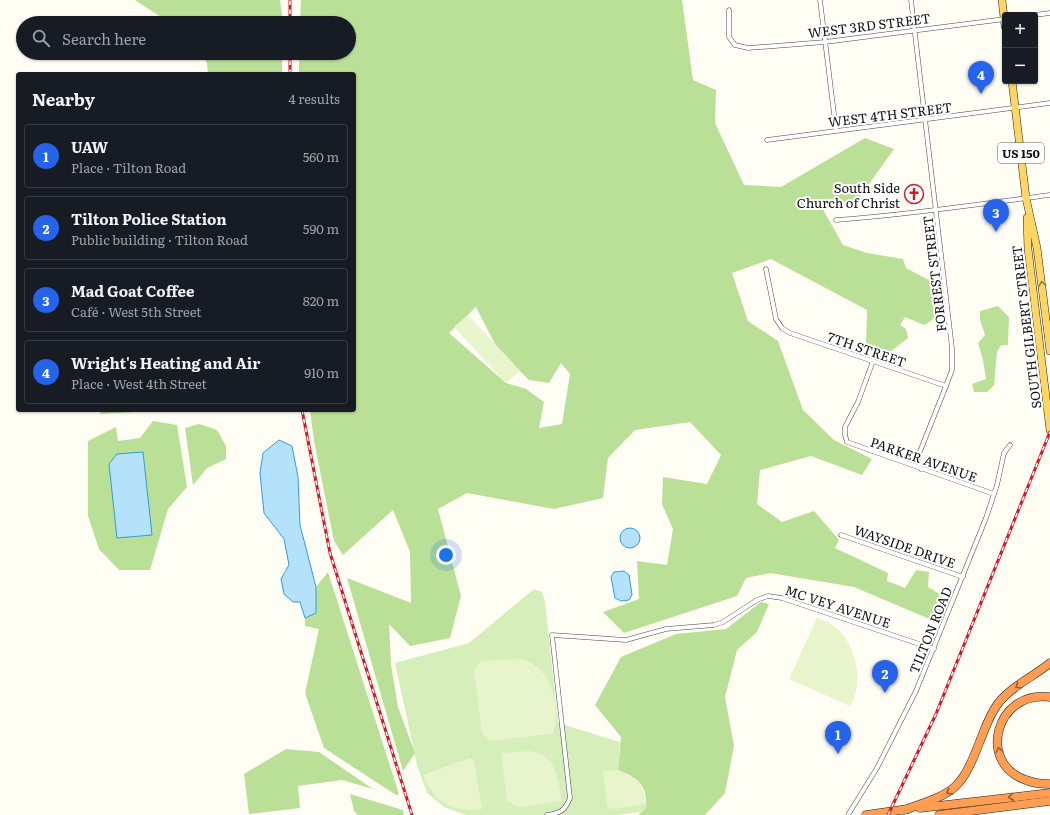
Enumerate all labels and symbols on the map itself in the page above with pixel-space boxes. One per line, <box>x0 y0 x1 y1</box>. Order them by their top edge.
street label: WEST 3RD STREET <box>807 8 932 42</box>
pin: 4 <box>968 61 994 94</box>
street label: WEST 4TH STREET <box>827 97 953 131</box>
road number: US 150 <box>998 143 1044 163</box>
place label: South Side Church of Christ <box>797 178 901 212</box>
church icon: South Side Church of Christ <box>903 183 925 205</box>
pin: 3 <box>983 199 1009 232</box>
street label: FORREST STREET <box>917 214 951 333</box>
street label: SOUTH GILBERT STREET <box>1007 244 1045 410</box>
one-way arrow <box>1038 281 1047 287</box>
street label: 7TH STREET <box>825 327 909 371</box>
street label: PARKER AVENUE <box>868 432 980 486</box>
street label: WAYSIDE DRIVE <box>852 520 958 572</box>
your location <box>436 545 456 565</box>
street label: MC VEY AVENUE <box>783 580 893 632</box>
street label: TILTON ROAD <box>904 584 956 676</box>
pin: 2 <box>872 660 898 693</box>
one-way arrow <box>1016 681 1023 688</box>
pin: 1 <box>825 721 851 754</box>
one-way arrow <box>996 747 1004 753</box>
one-way arrow <box>946 788 953 795</box>
one-way arrow <box>1008 793 1014 802</box>

